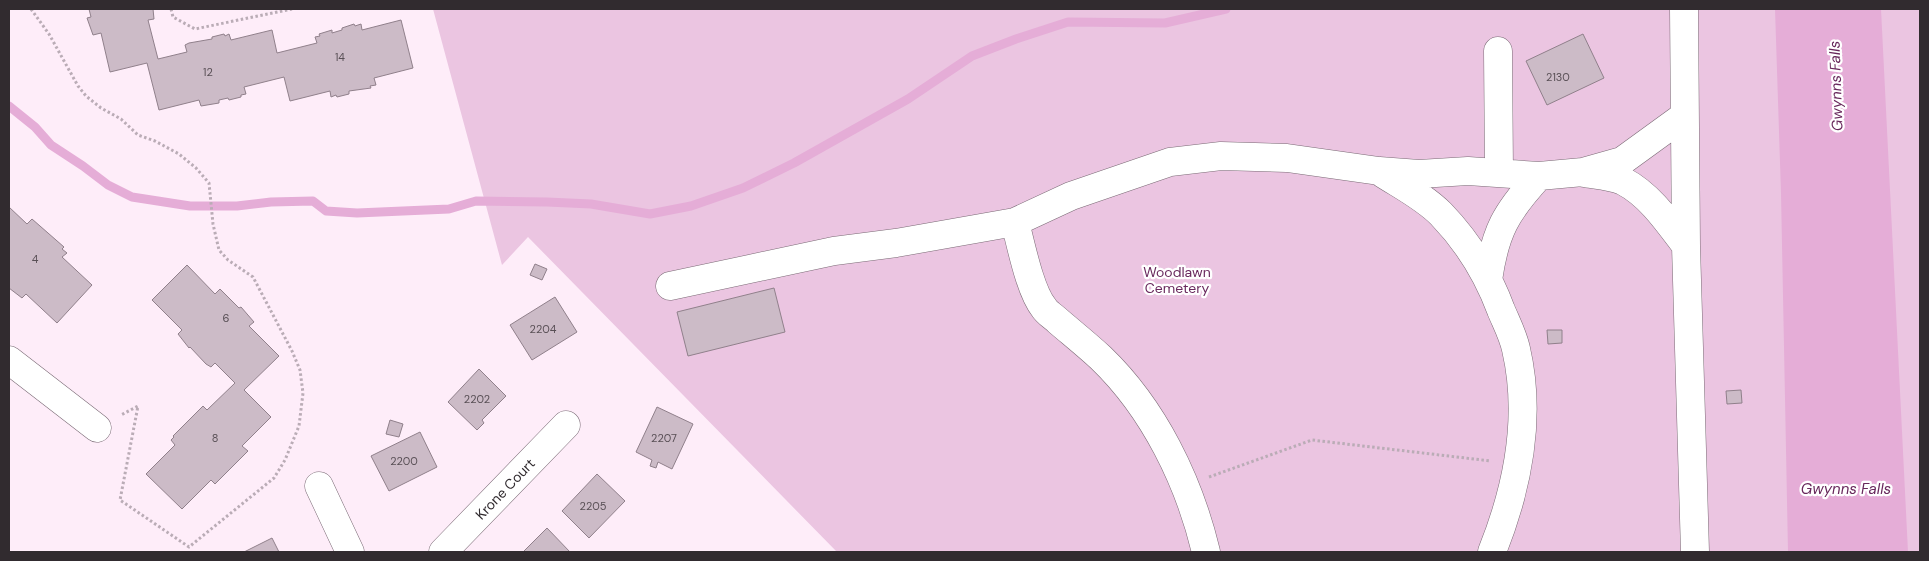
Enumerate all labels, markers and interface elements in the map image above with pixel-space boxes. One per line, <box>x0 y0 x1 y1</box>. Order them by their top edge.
water label: Gwynns Falls <box>1824 41 1848 131</box>
house number: 14 <box>335 50 345 64</box>
house number: 12 <box>203 65 213 79</box>
house number: 2130 <box>1546 70 1570 84</box>
house number: 4 <box>32 252 39 266</box>
park label: Woodlawn Cemetery <box>1143 263 1211 297</box>
house number: 6 <box>223 311 230 325</box>
house number: 2204 <box>530 322 557 336</box>
house number: 2202 <box>464 392 490 406</box>
house number: 8 <box>212 431 218 445</box>
house number: 2207 <box>651 431 677 445</box>
house number: 2200 <box>390 454 418 468</box>
street label: Krone Court <box>471 455 539 523</box>
water label: Gwynns Falls <box>1801 479 1891 499</box>
house number: 2205 <box>580 499 607 513</box>

